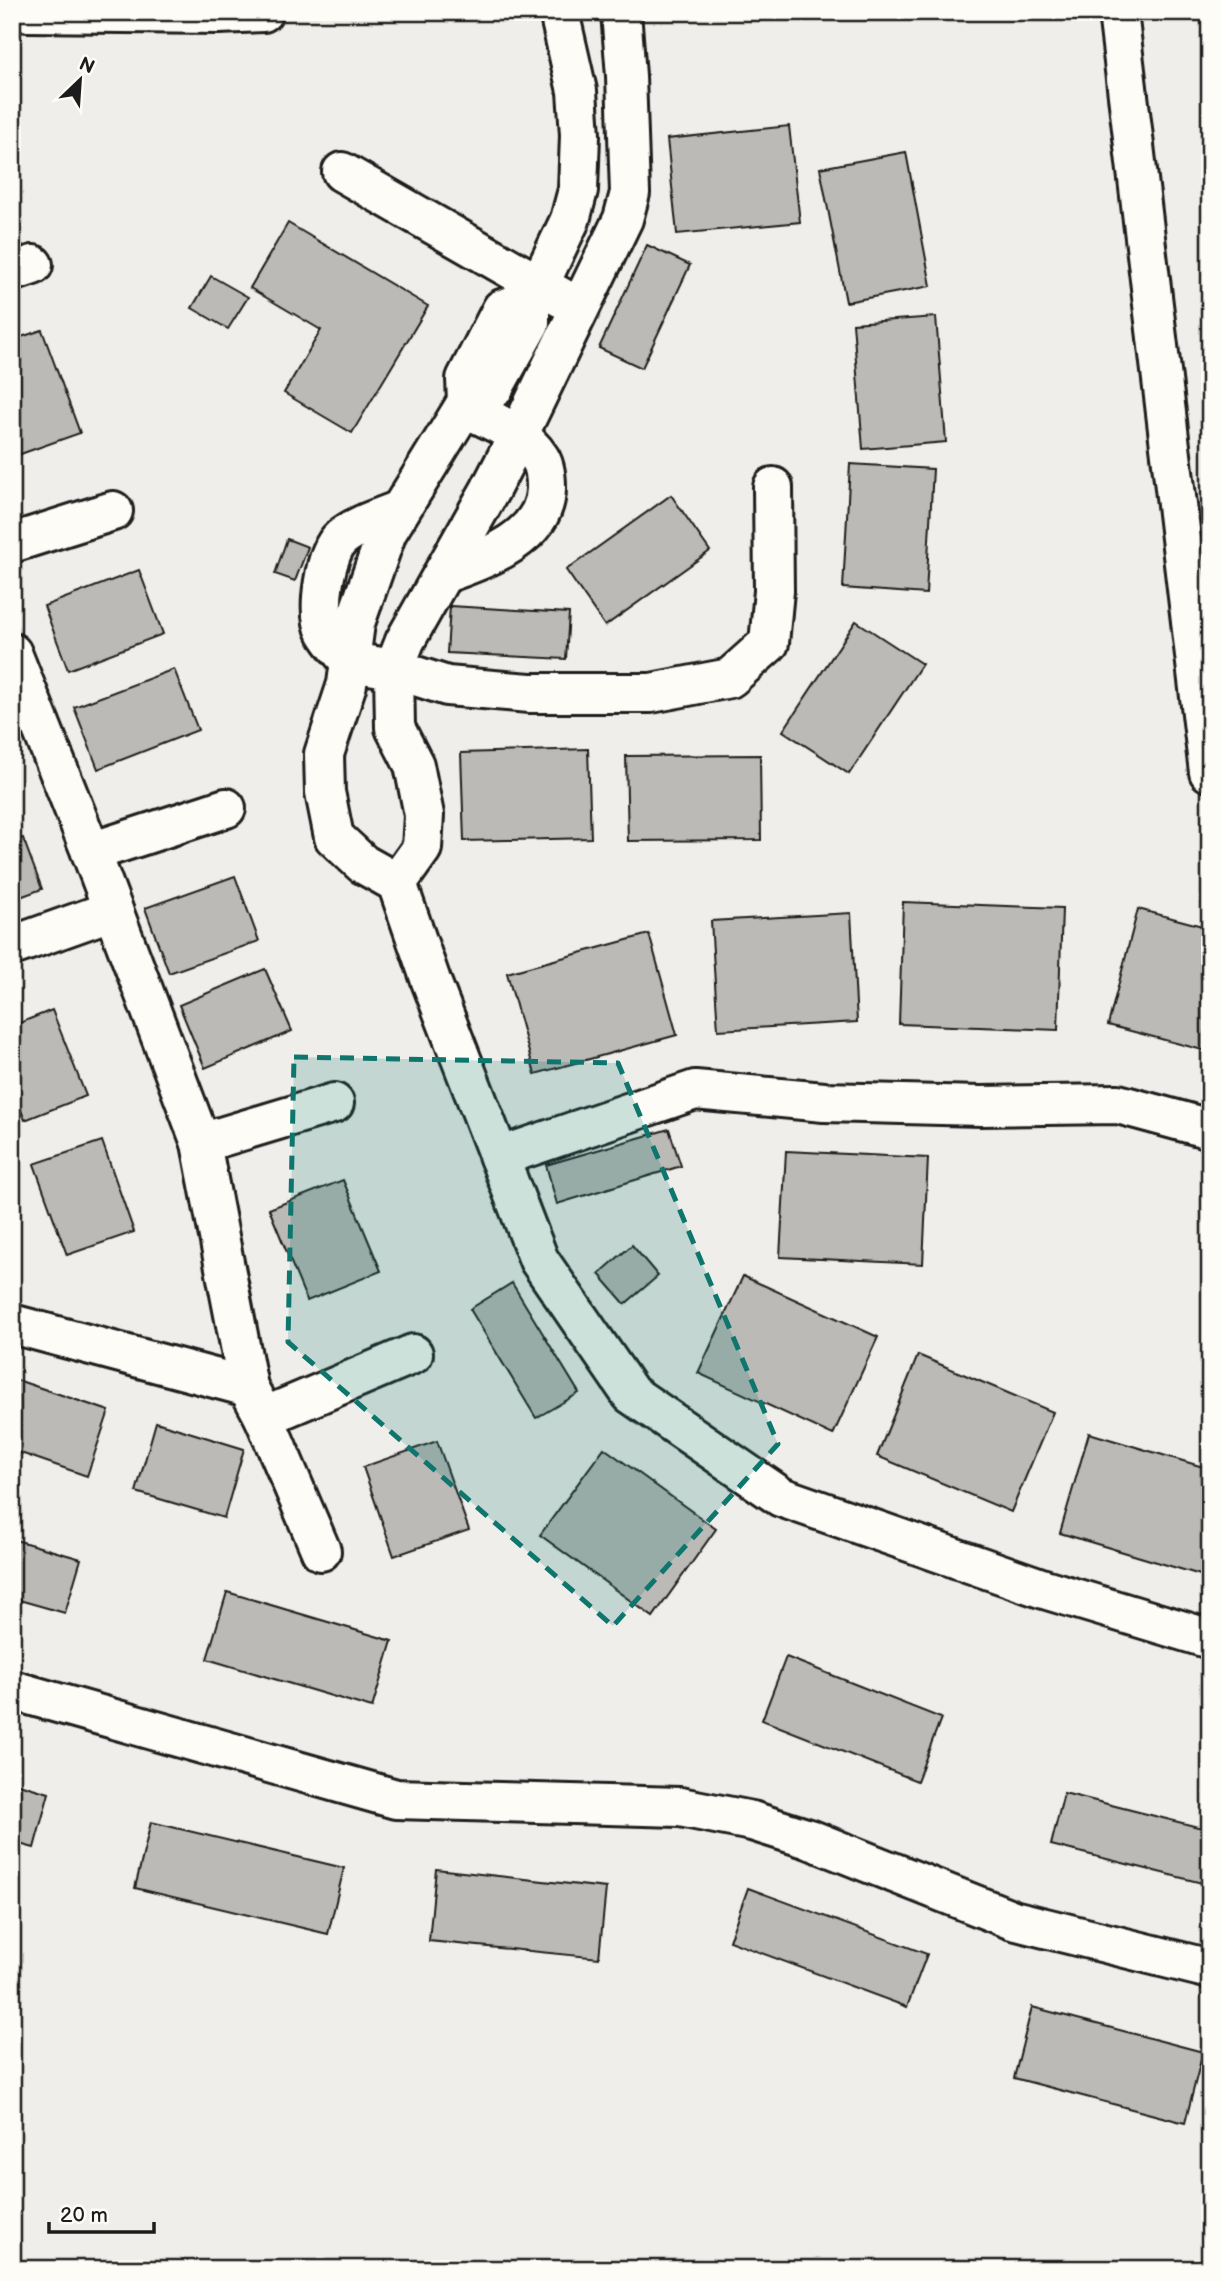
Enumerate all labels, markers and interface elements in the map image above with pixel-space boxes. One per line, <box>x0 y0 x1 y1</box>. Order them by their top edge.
north arrow <box>46 46 116 116</box>
text: N <box>75 53 98 79</box>
scale bar <box>49 2190 154 2234</box>
text: 20 m <box>60 2203 108 2228</box>

